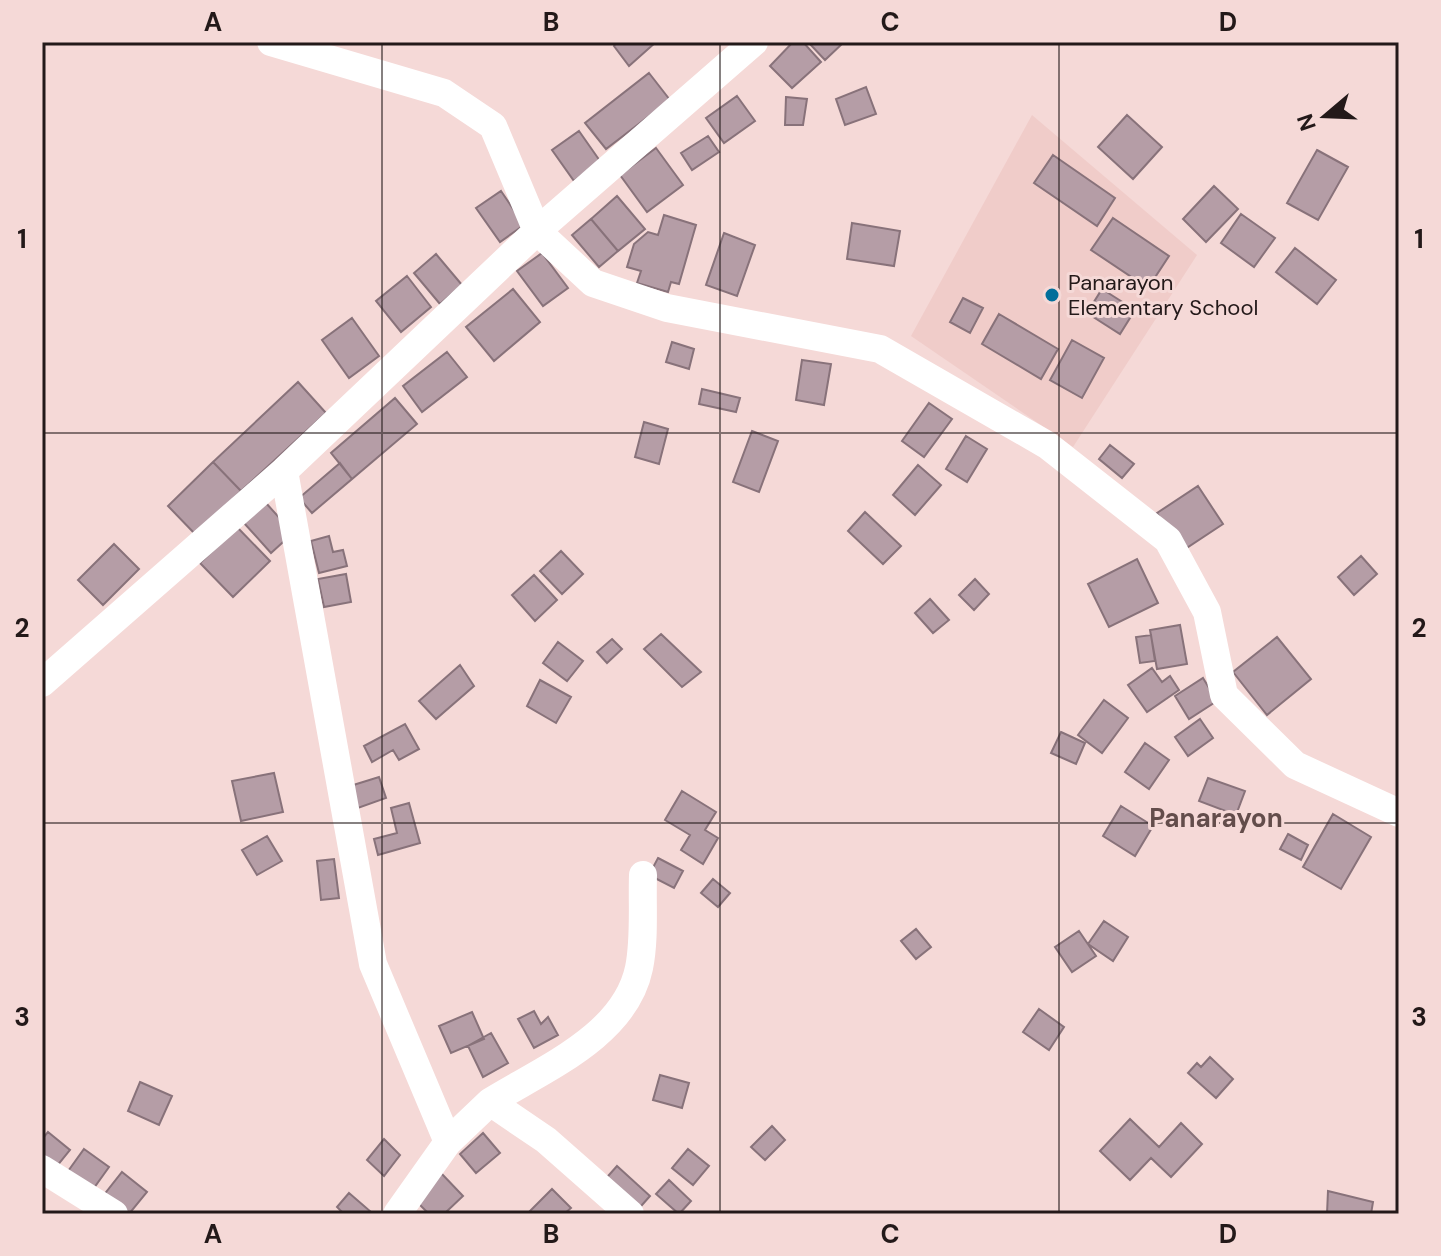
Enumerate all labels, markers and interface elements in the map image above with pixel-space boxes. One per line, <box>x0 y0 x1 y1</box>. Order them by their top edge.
text: A <box>204 5 222 39</box>
text: B <box>543 5 559 39</box>
text: C <box>880 5 900 39</box>
text: D <box>1219 5 1237 39</box>
north arrow <box>1285 76 1365 156</box>
text: N <box>1290 110 1323 135</box>
text: 1 <box>17 222 27 256</box>
text: 1 <box>1414 222 1424 256</box>
place label: Panarayon Elementary School <box>1068 268 1258 322</box>
marker: Panarayon Elementary School <box>1043 286 1061 304</box>
text: 2 <box>14 611 30 645</box>
text: 2 <box>1411 611 1427 645</box>
district label: Panarayon <box>1149 801 1283 835</box>
text: 3 <box>14 1000 30 1034</box>
text: 3 <box>1411 1000 1427 1034</box>
text: A <box>204 1217 222 1251</box>
text: B <box>543 1217 559 1251</box>
text: C <box>880 1217 900 1251</box>
text: D <box>1219 1217 1237 1251</box>

